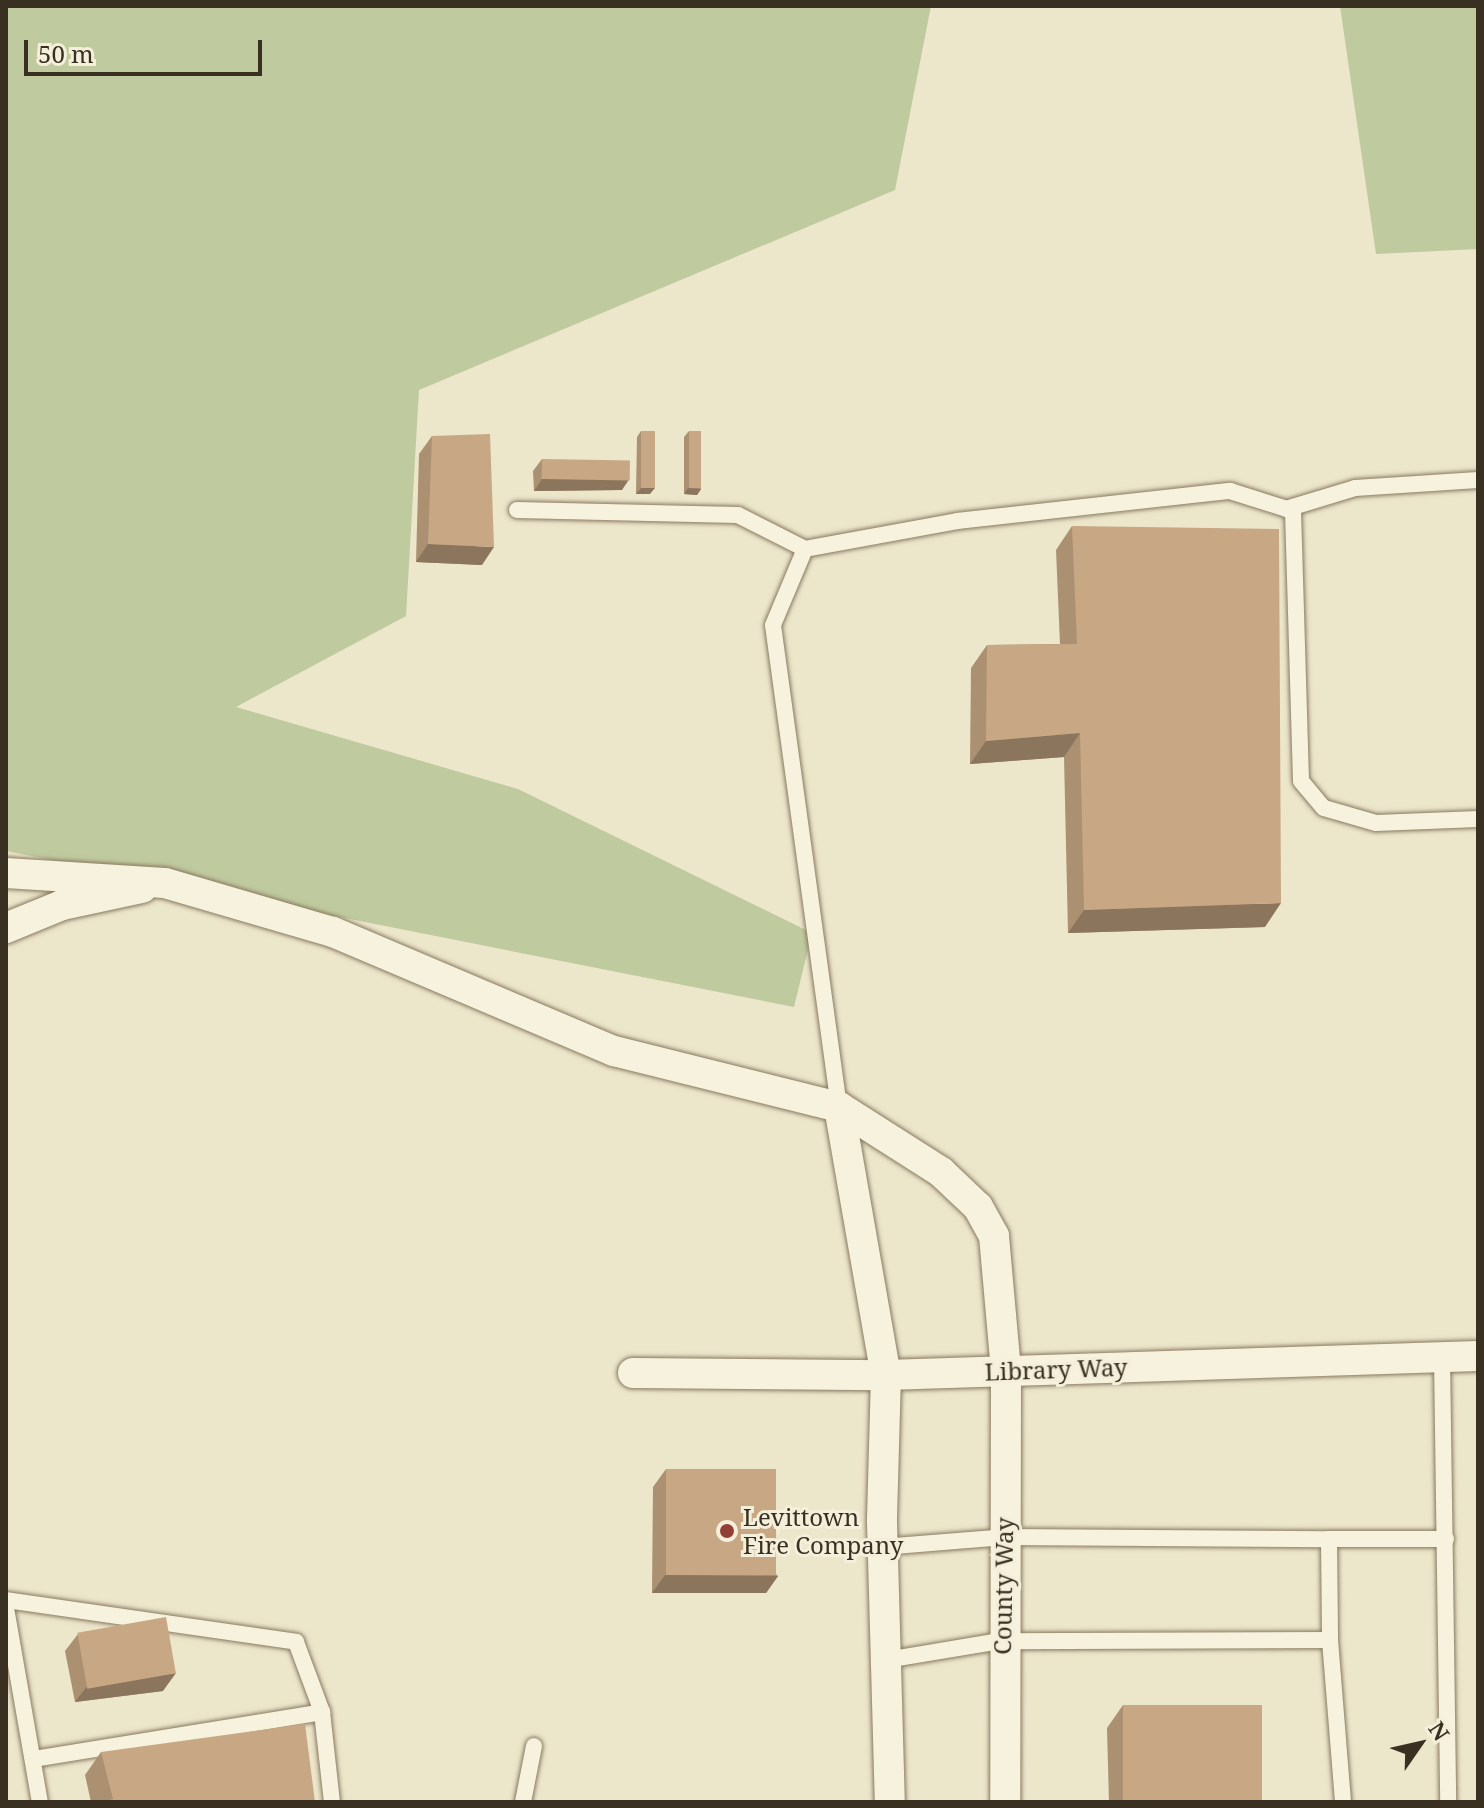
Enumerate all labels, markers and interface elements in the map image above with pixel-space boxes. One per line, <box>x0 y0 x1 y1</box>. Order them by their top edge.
scale bar <box>28 24 266 74</box>
text: 50 m <box>38 37 94 70</box>
street label: Library Way <box>984 1352 1128 1386</box>
place label: Levittown Fire Company <box>743 1503 903 1559</box>
street label: County Way <box>987 1517 1019 1655</box>
marker: Levittown Fire Company <box>718 1522 736 1540</box>
north arrow <box>1380 1704 1460 1784</box>
text: N <box>1423 1715 1457 1746</box>

